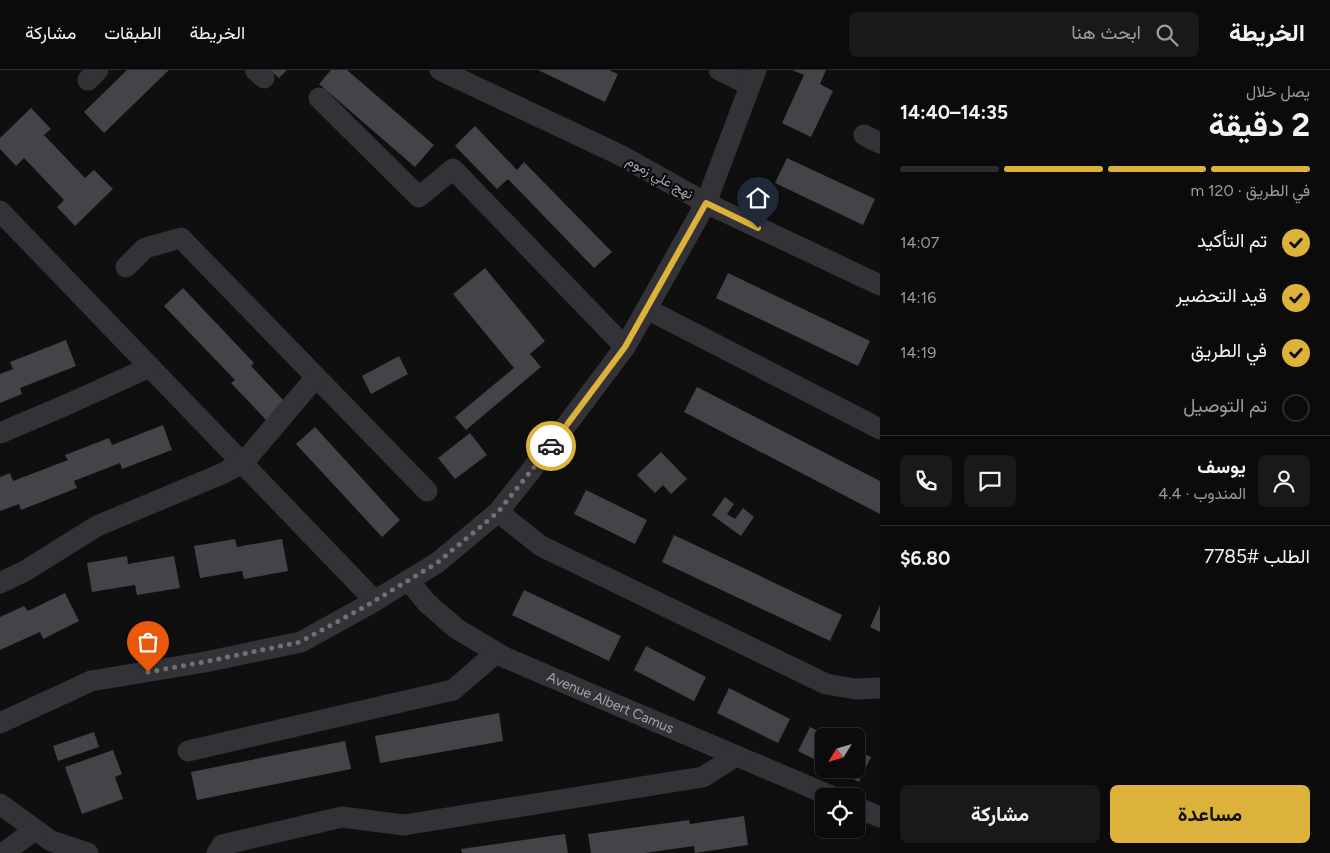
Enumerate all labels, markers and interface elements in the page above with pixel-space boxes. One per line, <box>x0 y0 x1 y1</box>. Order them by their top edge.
search box <box>849 12 1199 57</box>
text: الخريطة <box>1229 18 1305 47</box>
text: ابحث هنا <box>1071 21 1141 44</box>
icon: search <box>1153 21 1181 49</box>
text: مشاركة <box>25 22 76 44</box>
text: الطبقات <box>104 22 161 44</box>
text: الخريطة <box>189 22 245 44</box>
text: يصل خلال <box>1246 82 1310 101</box>
text: 14:35–14:40 <box>900 101 1008 124</box>
text: 2 دقيقة <box>1208 106 1310 144</box>
street label: نهج علي زموم <box>622 152 696 205</box>
pin <box>737 177 779 228</box>
text: في الطريق · 120 m <box>1190 181 1310 200</box>
icon: home <box>744 184 772 212</box>
text: تم التأكيد <box>1197 229 1267 252</box>
icon: check <box>1282 229 1310 257</box>
text: 14:07 <box>900 233 939 252</box>
text: قيد التحضير <box>1176 284 1267 307</box>
icon: check <box>1282 284 1310 312</box>
text: 14:16 <box>900 288 936 307</box>
text: في الطريق <box>1191 339 1267 362</box>
icon: check <box>1282 339 1310 367</box>
text: 14:19 <box>900 343 936 362</box>
text: تم التوصيل <box>1183 394 1267 417</box>
courier <box>526 421 576 471</box>
icon: car <box>537 432 565 460</box>
button: phone <box>900 455 952 507</box>
button: chat <box>964 455 1016 507</box>
text: يوسف <box>1197 455 1246 478</box>
button: person <box>1258 455 1310 507</box>
text: المندوب · 4.4 <box>1158 484 1246 503</box>
text: الطلب #7785 <box>1204 545 1310 568</box>
text: $6.80 <box>900 547 950 570</box>
pin <box>127 621 169 672</box>
icon: bag <box>134 628 162 656</box>
street label: Avenue Albert Camus <box>544 668 676 737</box>
north arrow <box>815 728 865 778</box>
map controls <box>815 728 865 838</box>
button: مشاركة <box>900 785 1100 843</box>
button: مساعدة <box>1110 785 1310 843</box>
button: locate <box>815 788 865 838</box>

